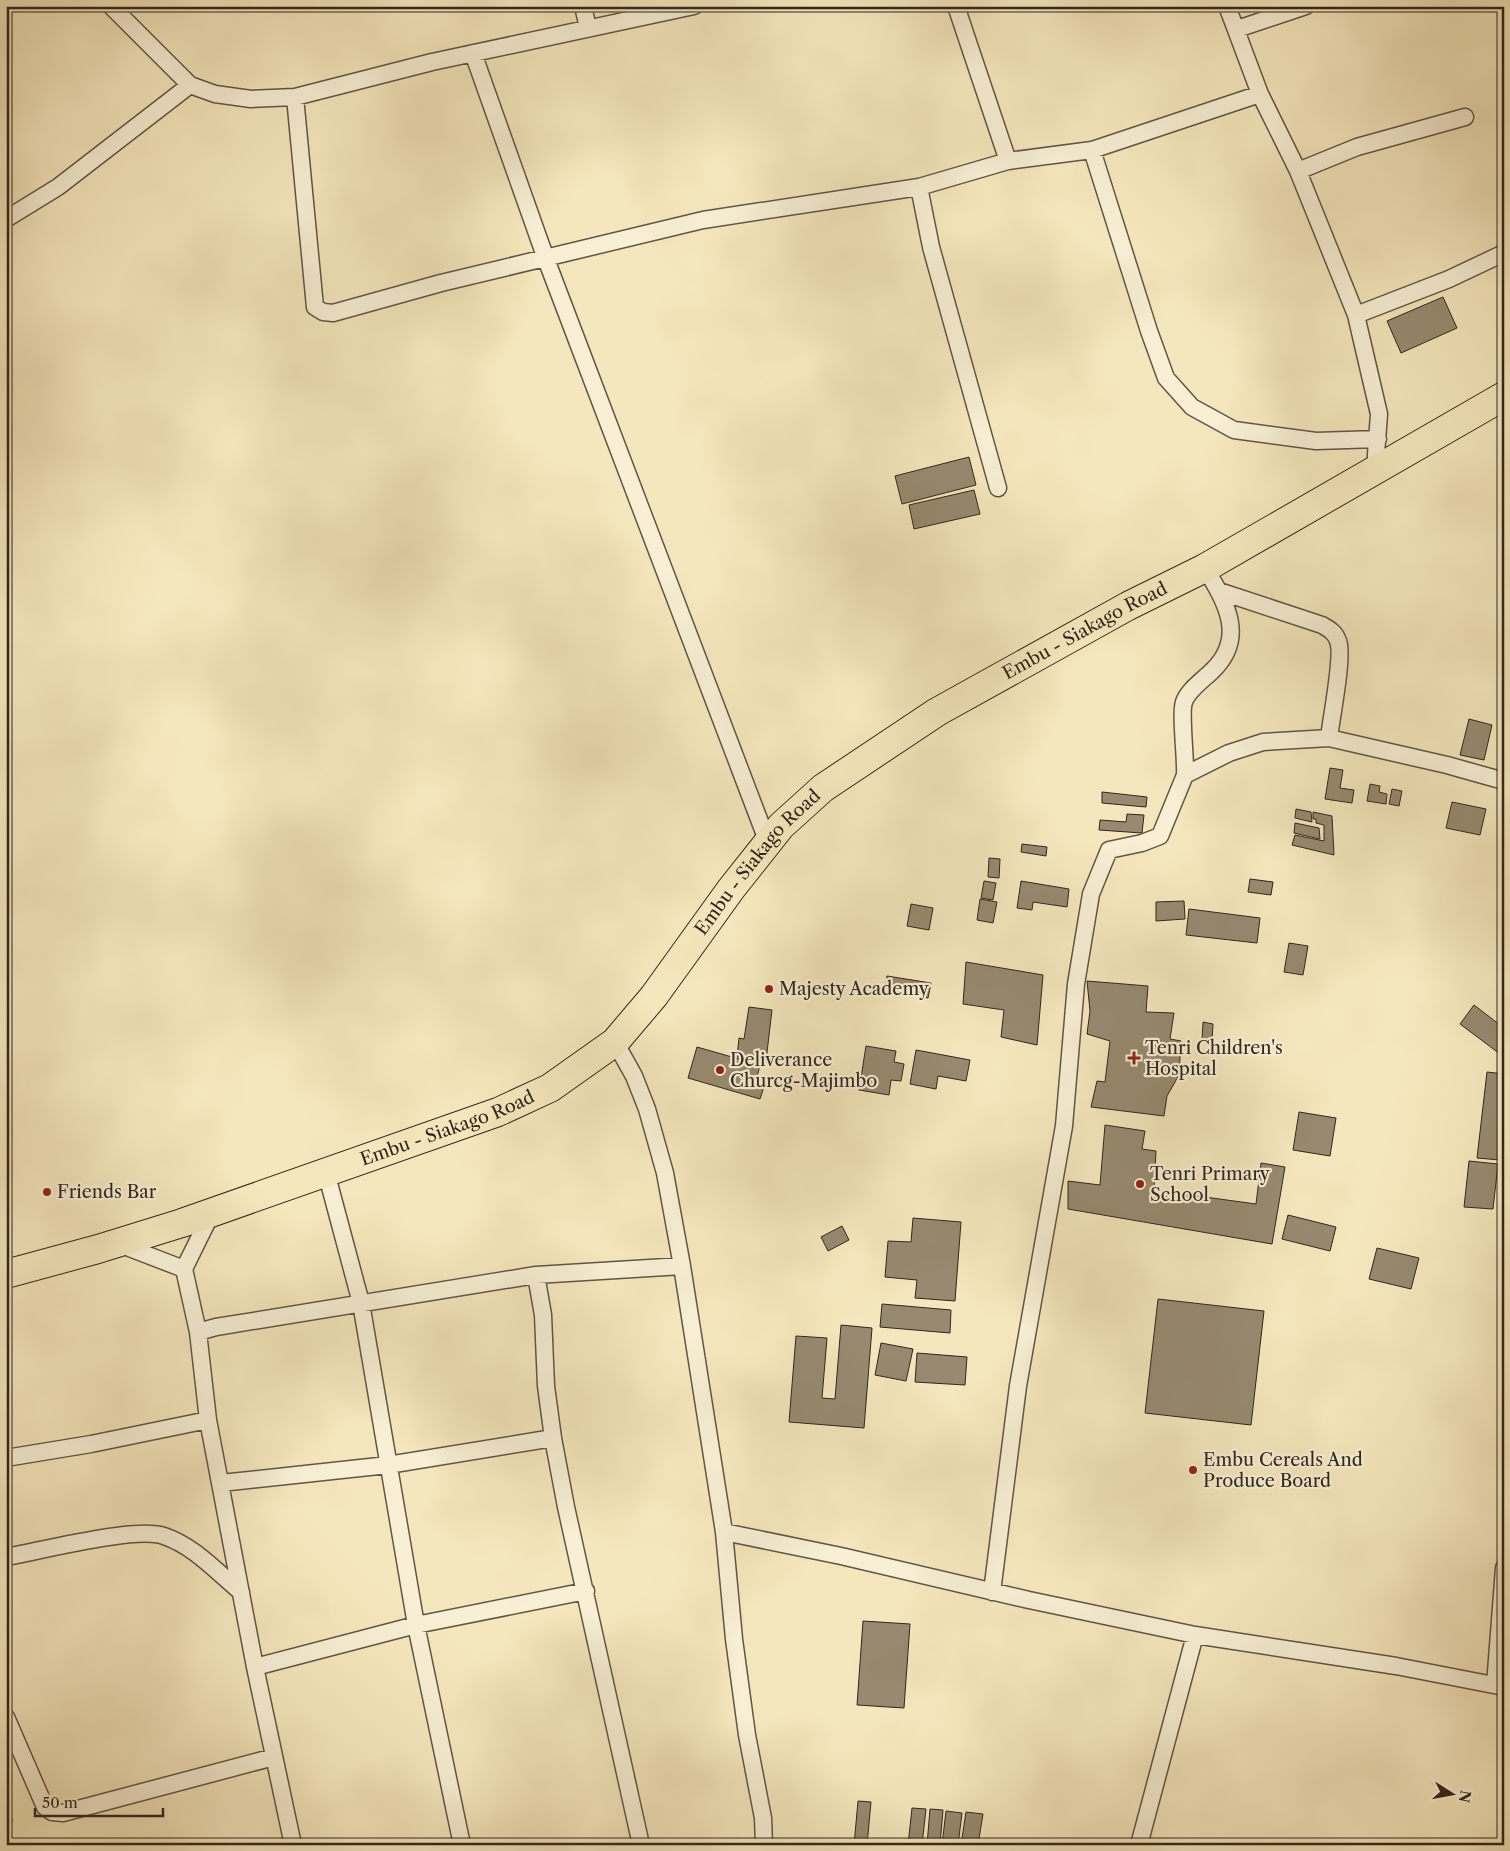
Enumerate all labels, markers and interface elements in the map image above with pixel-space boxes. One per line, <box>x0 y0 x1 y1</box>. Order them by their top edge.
street label: Embu - Siakago Road <box>999 577 1171 684</box>
street label: Embu - Siakago Road <box>690 785 825 940</box>
place label: Majesty Academy <box>779 978 930 1000</box>
marker: Majesty Academy <box>763 983 775 995</box>
place label: Tenri Children's Hospital <box>1145 1037 1283 1080</box>
place label: Deliverance Churcg-Majimbo <box>730 1049 877 1092</box>
marker: Tenri Children's Hospital <box>1127 1051 1141 1065</box>
marker: Deliverance Churcg-Majimbo <box>714 1064 726 1076</box>
street label: Embu - Siakago Road <box>357 1086 538 1171</box>
place label: Tenri Primary School <box>1150 1163 1271 1206</box>
marker: Tenri Primary School <box>1134 1178 1146 1190</box>
place label: Friends Bar <box>57 1181 157 1203</box>
marker: Friends Bar <box>41 1186 53 1198</box>
place label: Embu Cereals And Produce Board <box>1203 1449 1363 1492</box>
marker: Embu Cereals And Produce Board <box>1187 1464 1199 1476</box>
north arrow <box>1428 1768 1478 1818</box>
scale bar <box>35 1786 162 1818</box>
text: N <box>1455 1789 1475 1804</box>
text: 50 m <box>42 1793 78 1812</box>

